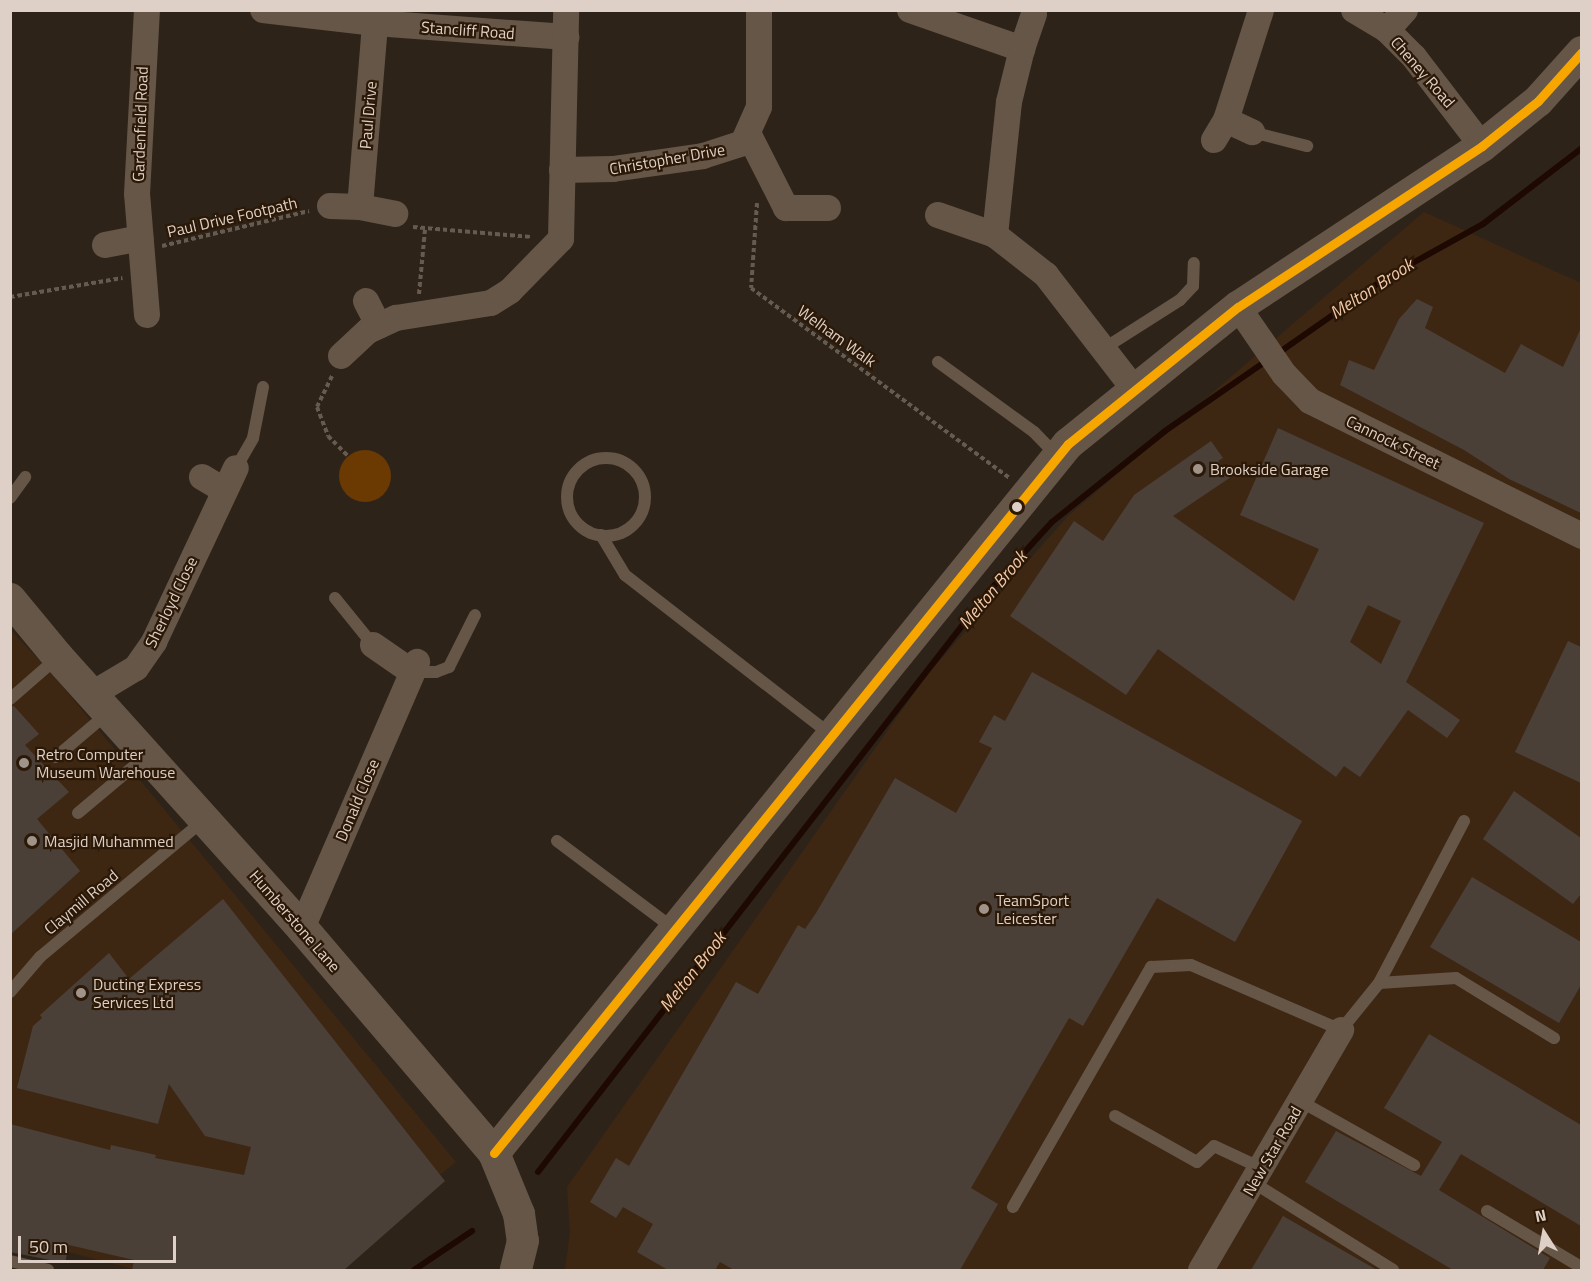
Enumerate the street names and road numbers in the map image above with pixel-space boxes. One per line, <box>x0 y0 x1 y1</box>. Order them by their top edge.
street label: Stancliff Road <box>421 17 515 43</box>
street label: Cheney Road <box>1387 33 1459 111</box>
street label: Gardenfield Road <box>128 66 152 182</box>
street label: Paul Drive <box>355 80 381 150</box>
street label: Christopher Drive <box>608 139 726 179</box>
street label: Paul Drive Footpath <box>165 193 299 241</box>
street label: Welham Walk <box>794 301 880 371</box>
street label: Cannock Street <box>1343 411 1443 473</box>
street label: Sherloyd Close <box>141 553 201 651</box>
street label: Donald Close <box>331 756 383 844</box>
street label: Claymill Road <box>40 866 122 938</box>
street label: Humberstone Lane <box>246 866 344 976</box>
street label: New Star Road <box>1239 1103 1305 1199</box>

